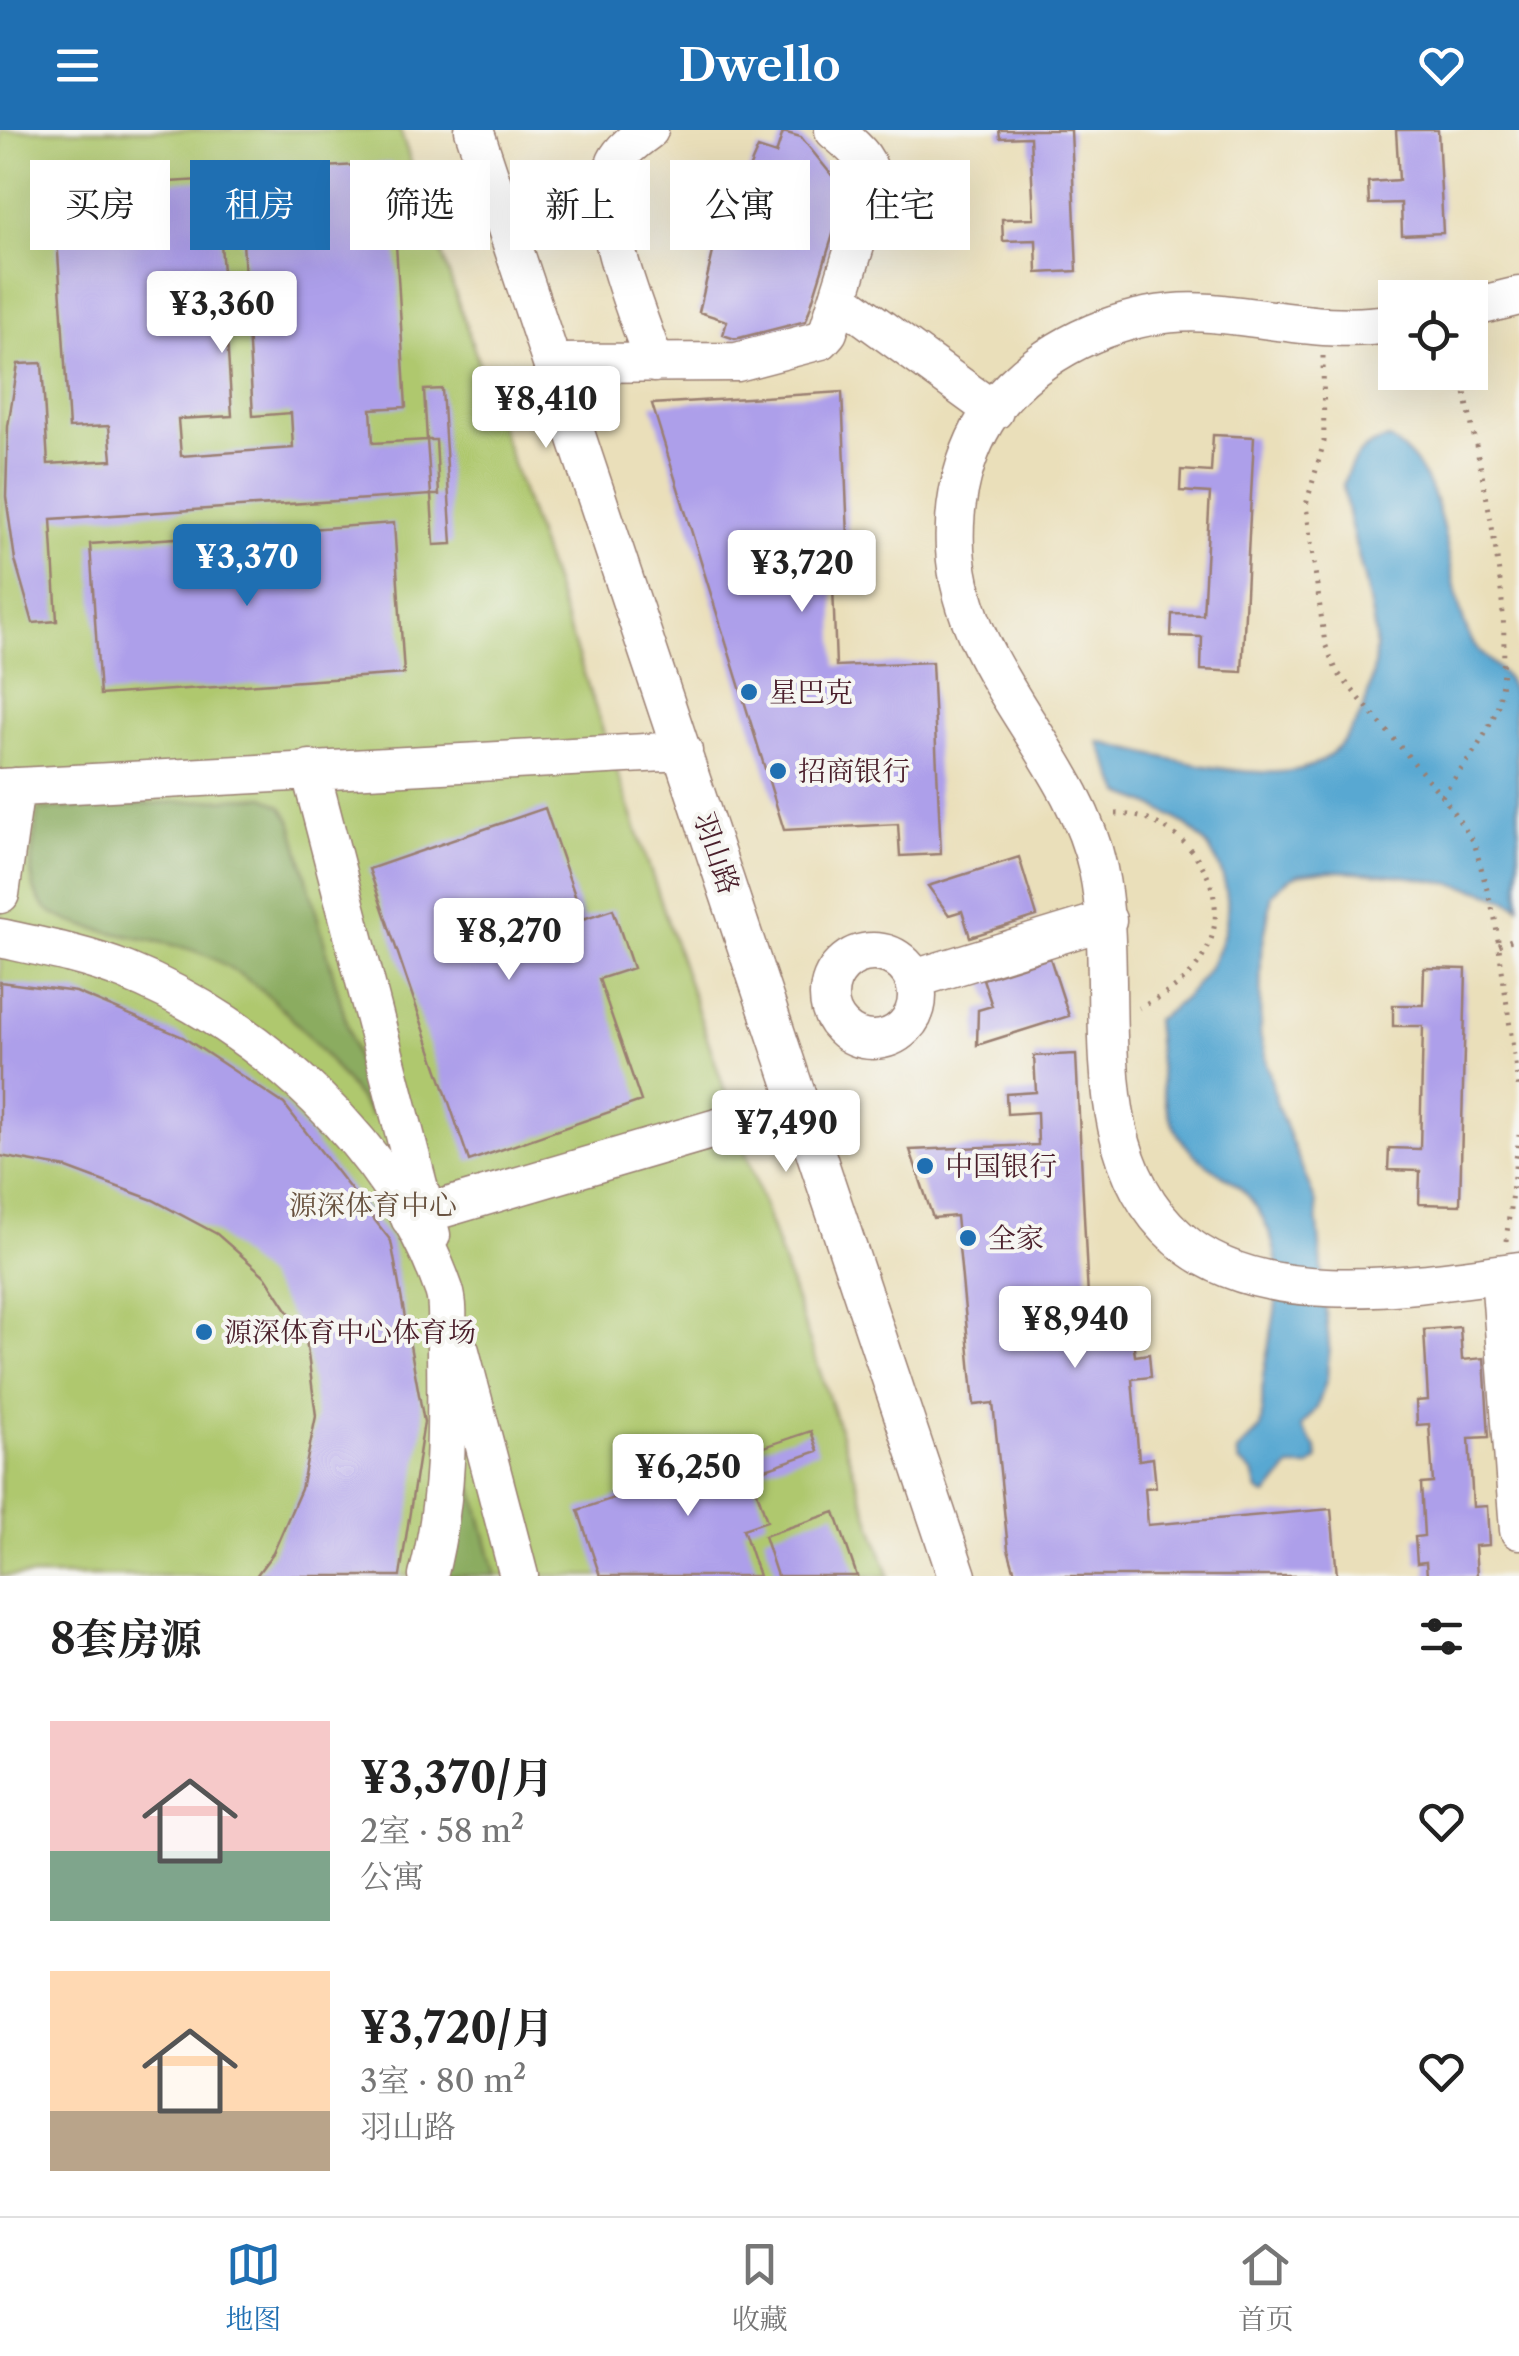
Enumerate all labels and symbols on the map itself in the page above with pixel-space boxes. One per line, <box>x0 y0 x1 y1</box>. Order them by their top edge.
pin: ¥3,360 <box>141 271 303 356</box>
pin: ¥8,410 <box>465 366 627 451</box>
pin: ¥3,370 <box>166 524 328 609</box>
pin: ¥3,720 <box>721 530 883 615</box>
place label: 星巴克 <box>769 675 853 709</box>
marker: 星巴克 <box>738 681 760 703</box>
place label: 招商银行 <box>798 754 910 788</box>
marker: 招商银行 <box>767 760 789 782</box>
street label: 羽山路 <box>687 808 747 898</box>
pin: ¥8,270 <box>428 898 590 983</box>
pin: ¥7,490 <box>705 1090 867 1175</box>
place label: 中国银行 <box>945 1149 1057 1183</box>
marker: 中国银行 <box>914 1155 936 1177</box>
park label: 源深体育中心 <box>289 1188 457 1222</box>
place label: 全家 <box>988 1221 1044 1255</box>
marker: 全家 <box>957 1227 979 1249</box>
pin: ¥8,940 <box>994 1286 1156 1371</box>
place label: 源深体育中心体育场 <box>224 1315 476 1349</box>
marker: 源深体育中心体育场 <box>193 1321 215 1343</box>
pin: ¥6,250 <box>607 1434 769 1519</box>

